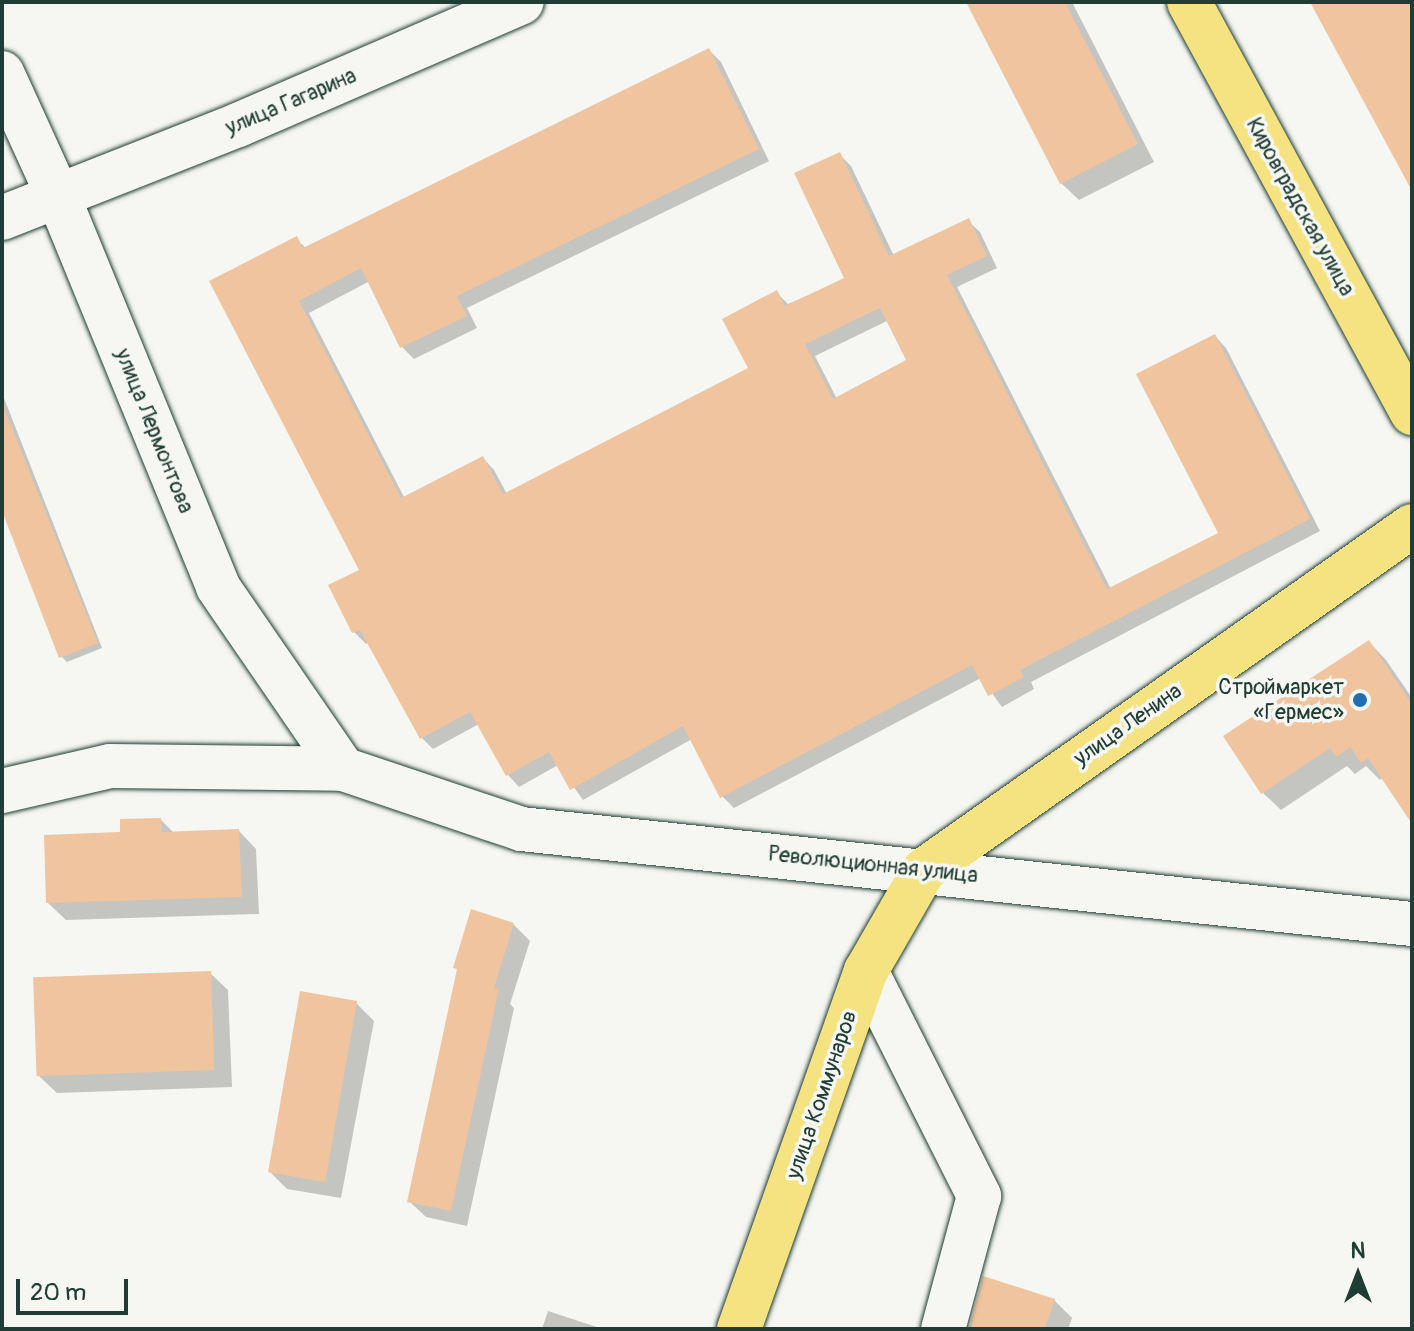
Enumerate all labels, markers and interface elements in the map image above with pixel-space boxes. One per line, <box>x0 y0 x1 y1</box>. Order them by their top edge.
street label: улица Гагарина <box>222 63 360 141</box>
street label: Кировградская улица <box>1240 113 1360 301</box>
street label: улица Лермонтова <box>109 345 199 517</box>
place label: Строймаркет «Гермес» <box>1218 674 1344 726</box>
street label: улица Ленина <box>1069 678 1187 772</box>
marker: Строймаркет «Гермес» <box>1351 691 1369 709</box>
street label: Революционная улица <box>767 841 979 889</box>
street label: улица Коммунаров <box>781 1007 863 1183</box>
north arrow <box>1318 1235 1398 1315</box>
text: N <box>1351 1237 1365 1265</box>
scale bar <box>20 1263 132 1313</box>
text: 20 m <box>30 1278 86 1307</box>

